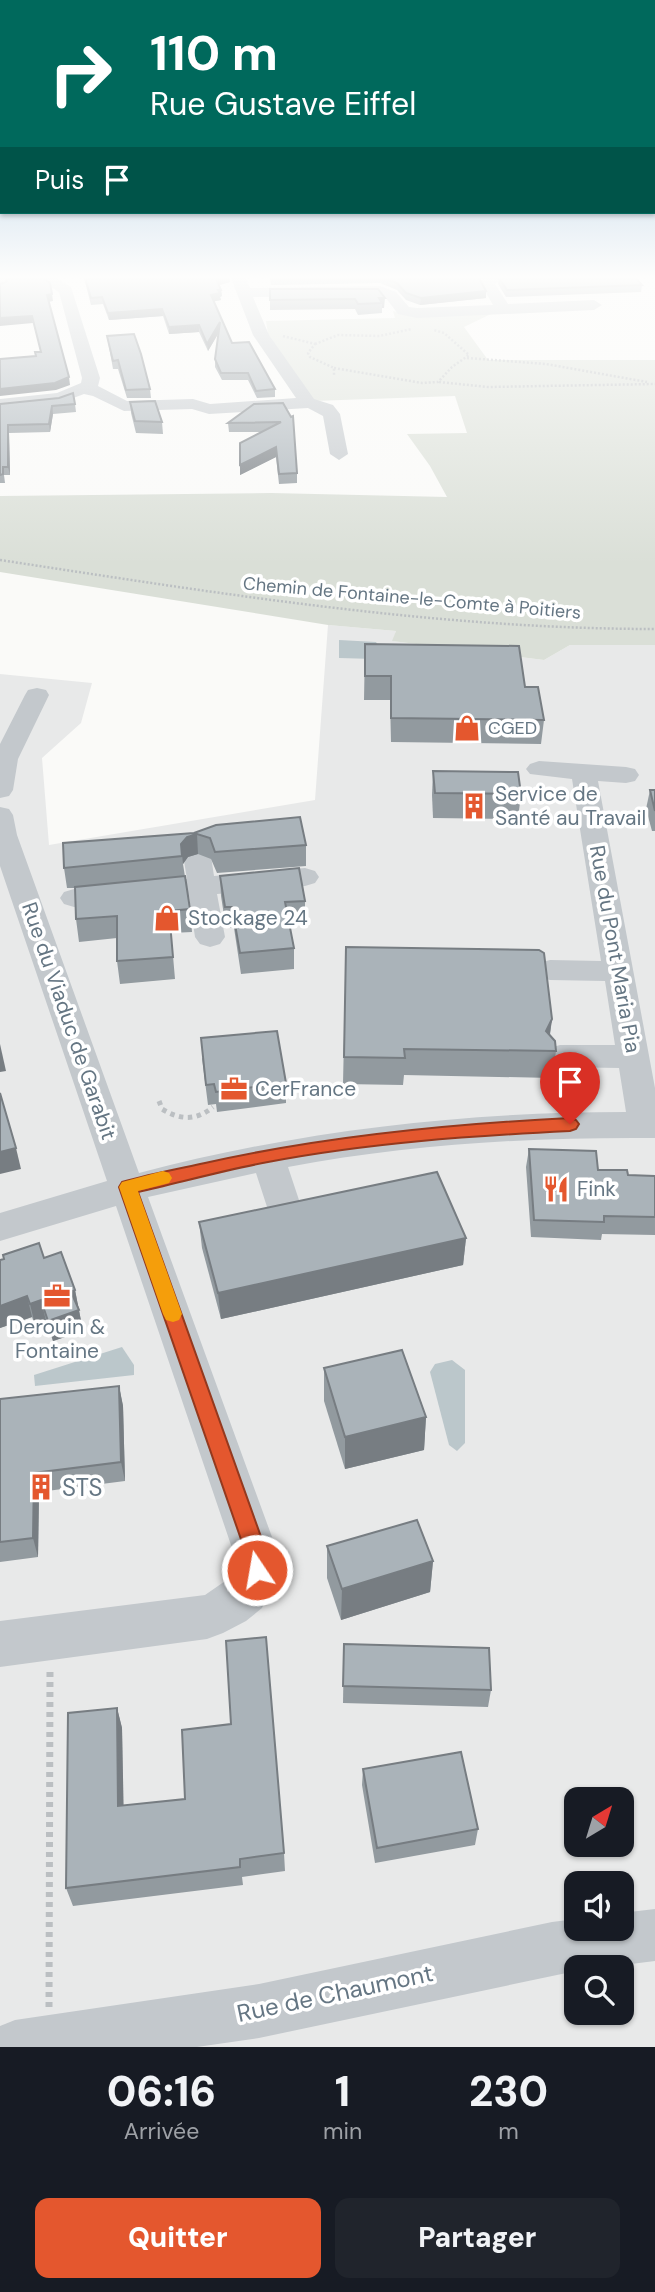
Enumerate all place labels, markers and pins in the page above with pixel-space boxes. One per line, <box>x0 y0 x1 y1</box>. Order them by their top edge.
shop icon: CGED <box>452 713 482 743</box>
place label: CGED <box>488 716 537 740</box>
place label: Service de Santé au Travail <box>495 780 646 832</box>
building icon: Service de Santé au Travail <box>459 791 489 821</box>
shop icon: Stockage 24 <box>152 903 182 933</box>
place label: Stockage 24 <box>188 904 308 932</box>
pin <box>540 1052 600 1124</box>
office icon: CerFrance <box>219 1074 249 1104</box>
place label: CerFrance <box>255 1075 356 1103</box>
restaurant icon: Fink <box>541 1174 571 1204</box>
place label: Fink <box>577 1175 616 1203</box>
office icon: Derouin & Fontaine <box>42 1281 72 1311</box>
place label: Derouin & Fontaine <box>9 1313 105 1365</box>
building icon: STS <box>26 1472 56 1502</box>
place label: STS <box>62 1472 103 1503</box>

